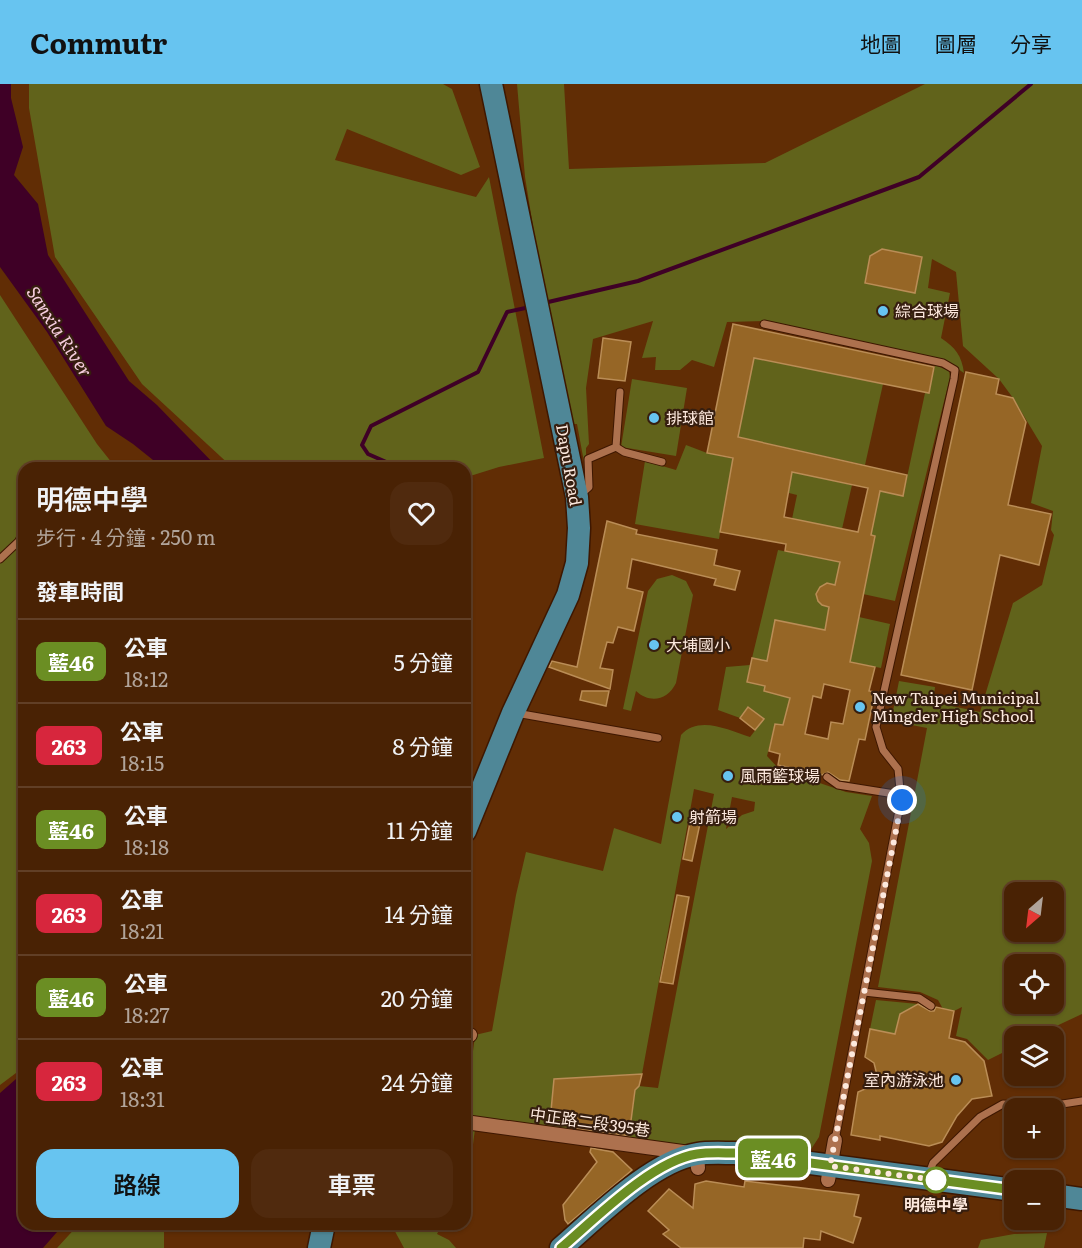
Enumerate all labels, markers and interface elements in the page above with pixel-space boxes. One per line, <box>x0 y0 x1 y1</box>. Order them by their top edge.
text: Commutr <box>30 21 167 63</box>
text: 地圖 <box>860 27 902 58</box>
text: 圖層 <box>935 27 977 58</box>
text: 分享 <box>1010 27 1052 58</box>
water label: Sanxia River <box>21 280 100 382</box>
place label: 綜合球場 <box>895 298 959 322</box>
marker: 綜合球場 <box>876 304 890 318</box>
place label: 排球館 <box>666 405 714 429</box>
marker: 排球館 <box>647 411 661 425</box>
street label: Dapu Road <box>551 422 589 508</box>
text: 明德中學 <box>36 477 148 519</box>
button: heart <box>390 482 453 545</box>
text: 步行 · 4 分鐘 · 250 m <box>36 521 216 551</box>
text: 發車時間 <box>36 574 124 607</box>
text: 公車 <box>124 630 168 663</box>
place label: 大埔國小 <box>666 632 730 656</box>
marker: 大埔國小 <box>647 638 661 652</box>
text: 5 分鐘 <box>393 645 453 678</box>
text: 藍46 <box>48 646 94 677</box>
text: 18:12 <box>124 663 168 693</box>
place label: New Taipei Municipal Mingder High School <box>872 685 1040 727</box>
marker: New Taipei Municipal Mingder High School <box>853 700 867 714</box>
text: 公車 <box>120 714 164 747</box>
text: 8 分鐘 <box>392 729 453 762</box>
text: 263 <box>51 730 87 761</box>
text: 18:15 <box>120 747 164 777</box>
place label: 風雨籃球場 <box>740 763 820 787</box>
marker: 風雨籃球場 <box>721 769 735 783</box>
your location <box>887 785 917 815</box>
text: 公車 <box>124 798 168 831</box>
place label: 射箭場 <box>689 804 737 828</box>
marker: 射箭場 <box>670 810 684 824</box>
text: 11 分鐘 <box>387 813 453 846</box>
text: 藍46 <box>48 814 94 845</box>
text: 18:18 <box>124 831 169 861</box>
text: 公車 <box>120 882 164 915</box>
north arrow <box>1004 882 1064 942</box>
map controls <box>1004 882 1064 1230</box>
text: 14 分鐘 <box>384 897 453 930</box>
text: 263 <box>51 898 87 929</box>
text: 18:21 <box>120 915 164 945</box>
button: locate <box>1004 954 1064 1014</box>
text: 公車 <box>124 966 168 999</box>
text: 20 分鐘 <box>381 981 453 1014</box>
text: 藍46 <box>48 982 94 1013</box>
text: 18:27 <box>124 999 170 1029</box>
button: layers <box>1004 1026 1064 1086</box>
text: 公車 <box>120 1050 164 1083</box>
text: 24 分鐘 <box>381 1065 453 1098</box>
text: 263 <box>51 1066 87 1097</box>
place label: 室內游泳池 <box>864 1067 944 1091</box>
marker: 室內游泳池 <box>949 1073 963 1087</box>
text: 18:31 <box>120 1083 165 1113</box>
button: + <box>1004 1098 1064 1158</box>
street label: 中正路二段395巷 <box>528 1101 652 1141</box>
line badge: 藍46 <box>738 1138 808 1178</box>
text: 藍46 <box>750 1143 796 1174</box>
button: 路線 <box>36 1149 239 1218</box>
button: 車票 <box>251 1149 453 1218</box>
marker: 明德中學 <box>923 1167 949 1193</box>
button: − <box>1004 1170 1064 1230</box>
place label: 明德中學 <box>904 1192 968 1216</box>

